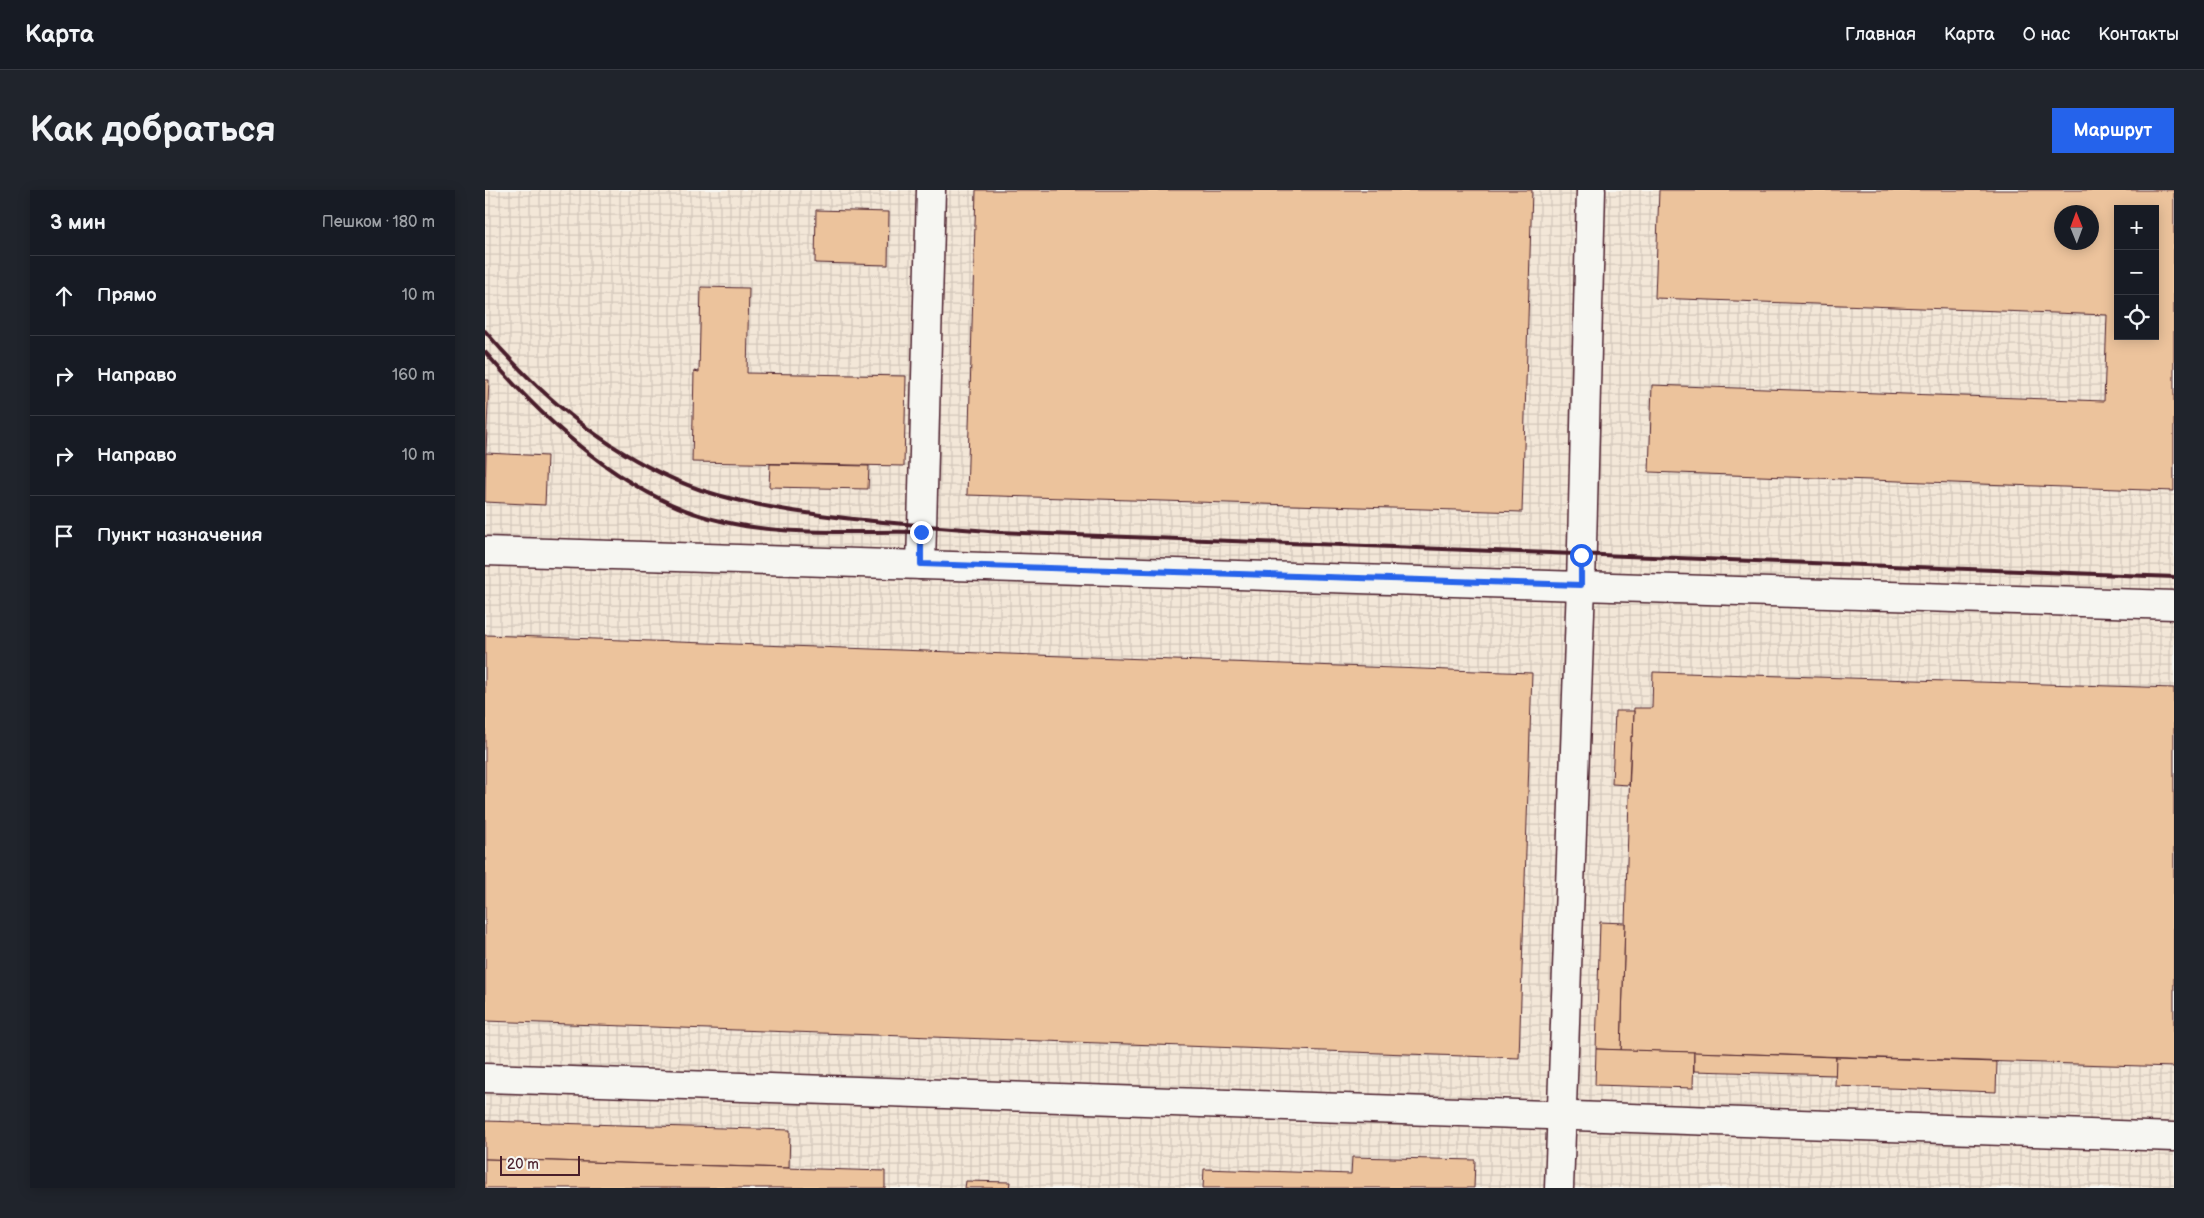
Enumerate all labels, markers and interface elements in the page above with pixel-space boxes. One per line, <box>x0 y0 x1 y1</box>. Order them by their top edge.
text: Карта <box>25 20 94 49</box>
text: Главная <box>1845 24 1916 45</box>
text: Карта <box>1944 24 1995 45</box>
text: О нас <box>2023 24 2070 45</box>
text: Контакты <box>2098 24 2179 45</box>
button: Маршрут <box>2052 108 2174 153</box>
text: Как добраться <box>30 109 276 152</box>
north arrow <box>2054 205 2099 250</box>
map controls <box>2114 205 2159 340</box>
button: + <box>2114 205 2159 250</box>
text: 3 мин <box>50 210 106 235</box>
text: Пешком · 180 m <box>322 213 435 232</box>
button: − <box>2114 250 2159 295</box>
icon: ahead <box>50 282 78 310</box>
text: Прямо <box>97 284 157 307</box>
text: 10 m <box>402 286 435 305</box>
button: locate <box>2114 295 2159 340</box>
icon: right <box>50 362 78 390</box>
text: Направо <box>97 364 177 387</box>
text: 160 m <box>392 366 435 385</box>
icon: right <box>50 442 78 470</box>
text: Направо <box>97 444 177 467</box>
text: 10 m <box>402 446 435 465</box>
route end <box>910 521 933 544</box>
icon: arrive <box>50 522 78 550</box>
text: Пункт назначения <box>97 524 262 547</box>
route start <box>1570 544 1593 567</box>
scale bar <box>500 1153 580 1176</box>
text: 20 m <box>507 1156 539 1173</box>

